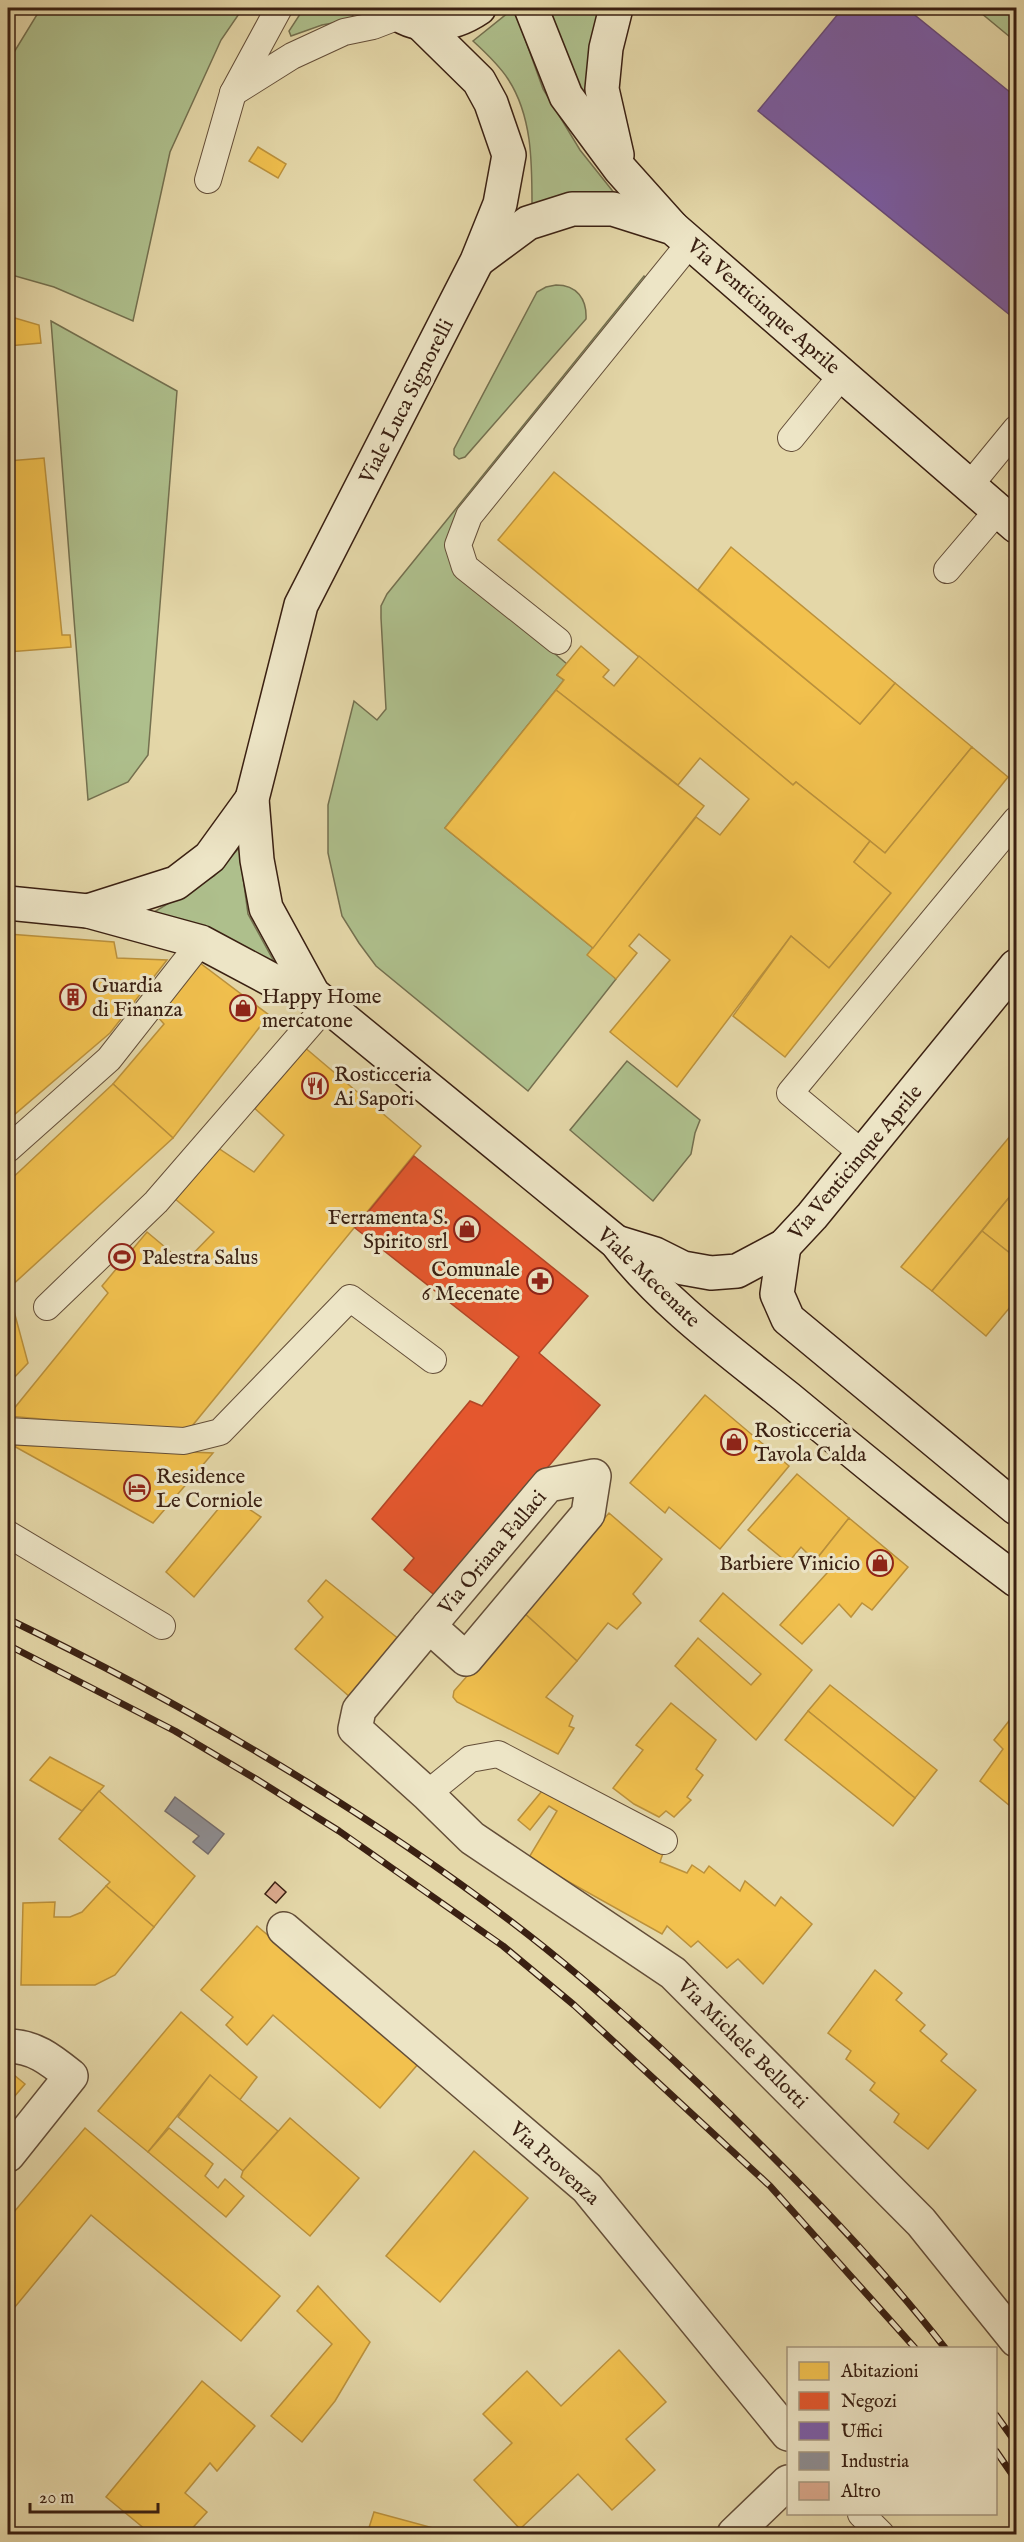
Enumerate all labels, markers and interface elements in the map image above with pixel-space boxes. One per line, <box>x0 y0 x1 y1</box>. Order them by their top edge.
street label: Via Venticinque Aprile <box>680 232 846 381</box>
street label: Viale Luca Signorelli <box>354 315 461 490</box>
place label: Guardia di Finanza <box>92 973 184 1024</box>
building icon: Guardia di Finanza <box>58 982 88 1012</box>
place label: Happy Home mercatone <box>262 984 382 1035</box>
shop icon: Happy Home mercatone <box>228 993 258 1023</box>
place label: Rosticceria Ai Sapori <box>333 1062 432 1113</box>
restaurant icon: Rosticceria Ai Sapori <box>300 1071 330 1101</box>
street label: Via Venticinque Aprile <box>783 1079 929 1247</box>
place label: Ferramenta S. Spirito srl <box>328 1205 448 1256</box>
shop icon: Ferramenta S. Spirito srl <box>452 1214 482 1244</box>
street label: Viale Mecenate <box>590 1221 706 1334</box>
sports icon: Palestra Salus <box>107 1242 137 1272</box>
place label: Palestra Salus <box>142 1245 258 1272</box>
place label: Comunale 6 Mecenate <box>422 1257 520 1308</box>
pharmacy icon: Comunale 6 Mecenate <box>525 1266 555 1296</box>
place label: Rosticceria Tavola Calda <box>754 1418 867 1469</box>
shop icon: Rosticceria Tavola Calda <box>719 1427 749 1457</box>
place label: Residence Le Corniole <box>156 1464 263 1515</box>
hotel icon: Residence Le Corniole <box>122 1473 152 1503</box>
street label: Via Oriana Fallaci <box>432 1485 553 1622</box>
shop icon: Barbiere Vinicio <box>865 1548 895 1578</box>
place label: Barbiere Vinicio <box>719 1551 860 1578</box>
street label: Via Michele Bellotti <box>670 1972 813 2115</box>
street label: Via Provenza <box>502 2116 606 2213</box>
legend <box>787 2347 997 2515</box>
text: Abitazioni <box>840 2361 919 2384</box>
text: Negozi <box>841 2391 897 2414</box>
text: Uffici <box>841 2421 883 2444</box>
text: Industria <box>841 2451 909 2474</box>
scale bar <box>30 2476 158 2514</box>
text: Altro <box>840 2481 881 2504</box>
text: 20 m <box>39 2487 74 2510</box>

